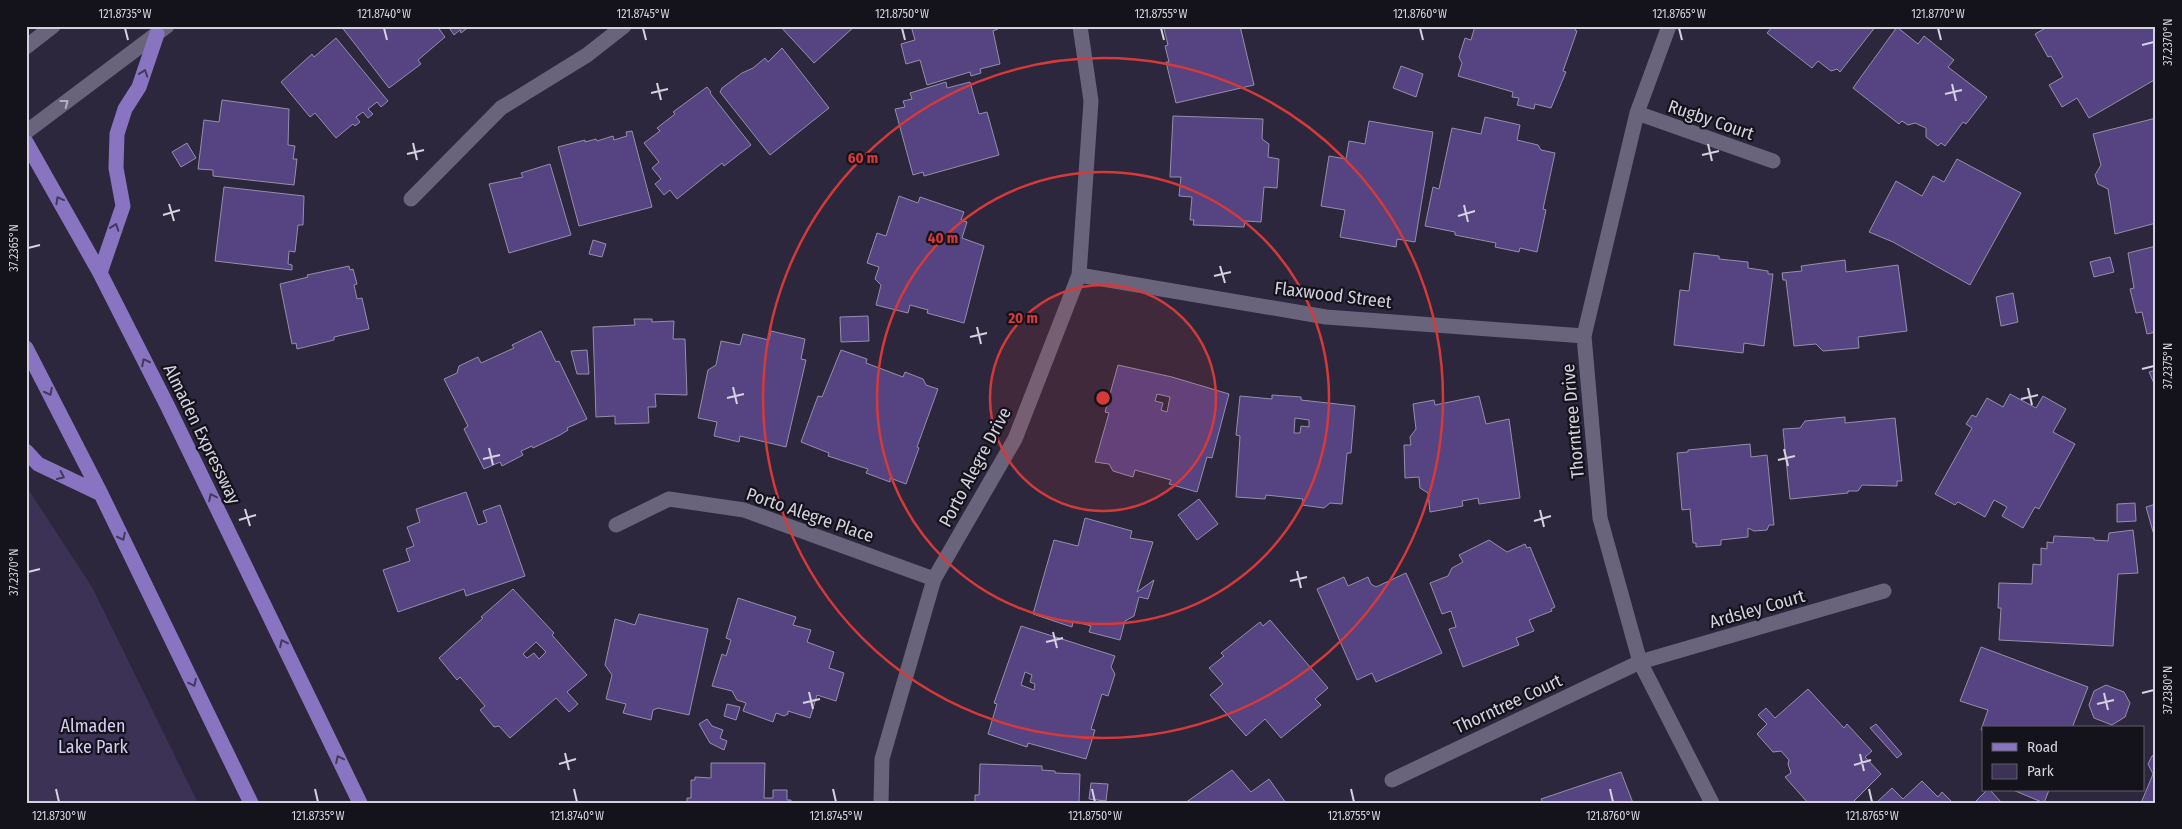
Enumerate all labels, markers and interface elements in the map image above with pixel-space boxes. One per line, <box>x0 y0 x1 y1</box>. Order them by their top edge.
text: 121.8735°W <box>99 7 151 21</box>
text: 121.8740°W <box>357 7 411 21</box>
text: 121.8745°W <box>617 7 669 21</box>
text: 121.8750°W <box>875 7 929 21</box>
text: 121.8755°W <box>1135 7 1187 21</box>
text: 121.8760°W <box>1393 7 1447 21</box>
text: 121.8765°W <box>1652 7 1706 21</box>
text: 121.8770°W <box>1911 7 1965 21</box>
text: 37.2370°N <box>2161 18 2175 66</box>
one-way arrow <box>138 69 148 77</box>
street label: Rugby Court <box>1665 95 1757 145</box>
one-way arrow <box>59 100 69 109</box>
text: 60 m <box>848 149 878 167</box>
one-way arrow <box>55 197 65 206</box>
one-way arrow <box>110 223 120 232</box>
text: 37.2365°N <box>7 224 21 272</box>
text: 40 m <box>928 229 958 247</box>
street label: Flaxwood Street <box>1273 277 1393 313</box>
text: 20 m <box>1007 309 1038 327</box>
text: 37.2375°N <box>2161 343 2175 389</box>
one-way arrow <box>141 358 151 367</box>
street label: Almaden Expressway <box>159 360 245 508</box>
street label: Thorntree Drive <box>1557 363 1589 479</box>
one-way arrow <box>43 386 53 395</box>
centre of rings <box>1094 389 1112 407</box>
street label: Porto Alegre Drive <box>934 403 1016 531</box>
one-way arrow <box>56 469 65 479</box>
street label: Porto Alegre Place <box>743 483 877 547</box>
one-way arrow <box>208 493 218 502</box>
one-way arrow <box>116 531 126 540</box>
text: 37.2370°N <box>7 548 21 596</box>
street label: Ardsley Court <box>1707 585 1807 633</box>
one-way arrow <box>279 639 289 648</box>
text: 37.2380°N <box>2161 666 2175 714</box>
street label: Thorntree Court <box>1451 669 1566 739</box>
one-way arrow <box>187 678 197 687</box>
park label: Almaden Lake Park <box>58 715 129 758</box>
legend <box>1982 726 2144 792</box>
text: Road <box>2027 738 2058 756</box>
one-way arrow <box>335 755 345 764</box>
text: Park <box>2027 762 2054 780</box>
text: 121.8730°W <box>32 809 86 823</box>
text: 121.8735°W <box>292 809 344 823</box>
text: 121.8740°W <box>550 809 604 823</box>
text: 121.8745°W <box>810 809 862 823</box>
text: 121.8750°W <box>1068 809 1122 823</box>
text: 121.8755°W <box>1328 809 1380 823</box>
text: 121.8760°W <box>1586 809 1640 823</box>
text: 121.8765°W <box>1845 809 1899 823</box>

